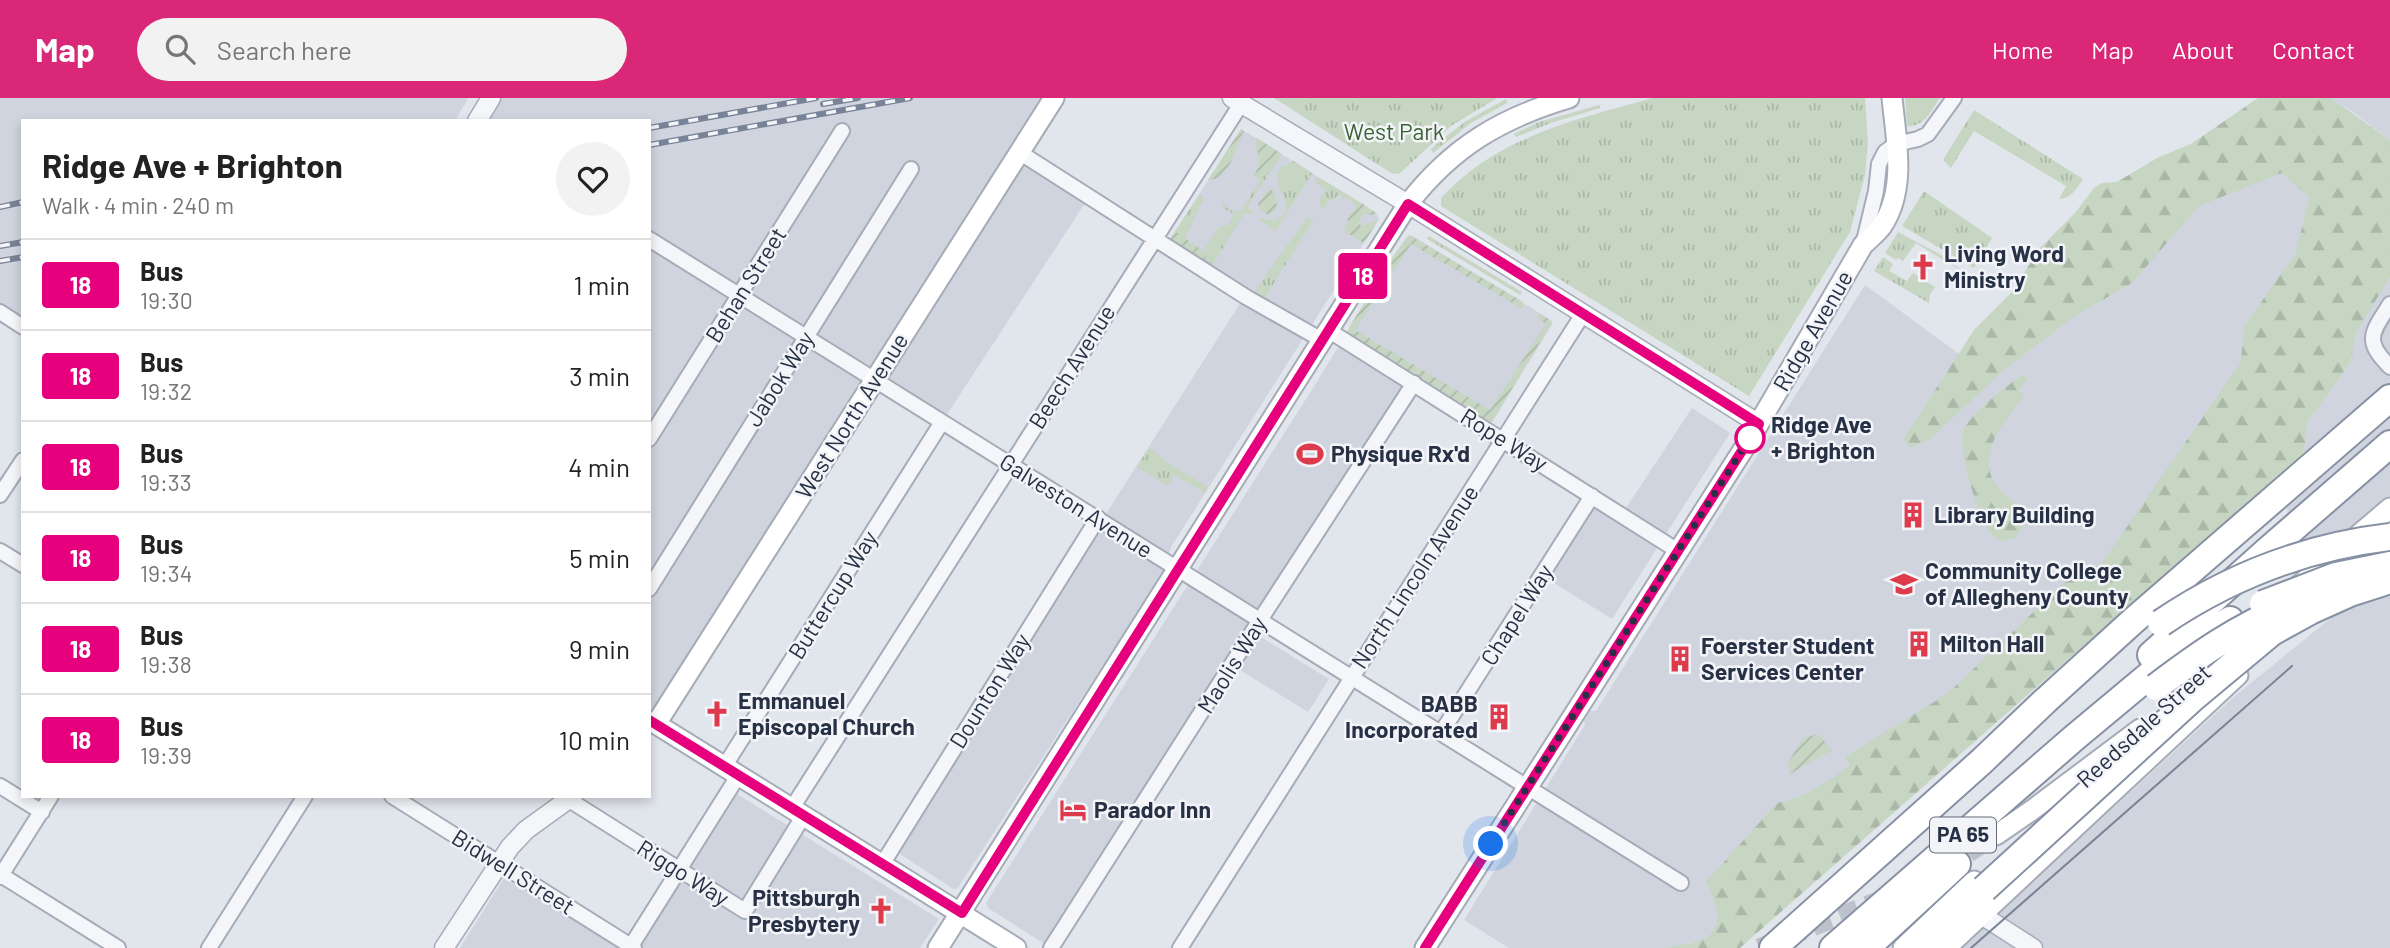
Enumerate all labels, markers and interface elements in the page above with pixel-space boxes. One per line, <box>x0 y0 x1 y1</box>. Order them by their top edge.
search box <box>137 18 627 81</box>
text: Map <box>35 29 95 69</box>
icon: search <box>161 30 199 68</box>
text: Search here <box>217 34 352 65</box>
text: Home <box>1992 35 2053 64</box>
text: Map <box>2091 35 2134 64</box>
text: About <box>2172 35 2234 64</box>
text: Contact <box>2272 35 2355 64</box>
park label: West Park <box>1344 117 1444 145</box>
button: heart <box>556 142 630 216</box>
text: Ridge Ave + Brighton <box>42 145 343 185</box>
text: Walk · 4 min · 240 m <box>42 191 234 219</box>
street label: Behan Street <box>699 222 792 347</box>
place label: Living Word Ministry <box>1944 239 2064 293</box>
church icon: Living Word Ministry <box>1908 252 1938 282</box>
line badge: 18 <box>1332 253 1394 299</box>
text: Bus <box>140 255 183 286</box>
text: 18 <box>1352 261 1374 290</box>
street label: Ridge Avenue <box>1766 265 1858 396</box>
text: 1 min <box>574 269 630 300</box>
text: 18 <box>70 270 91 299</box>
text: 19:30 <box>140 286 193 314</box>
street label: Beech Avenue <box>1022 299 1120 434</box>
street label: Jabok Way <box>739 325 820 431</box>
street label: West North Avenue <box>789 327 913 504</box>
text: Bus <box>140 346 183 377</box>
text: 3 min <box>569 360 630 391</box>
text: 18 <box>70 361 91 390</box>
text: 19:32 <box>140 377 192 405</box>
street label: Rope Way <box>1456 402 1554 477</box>
place label: Ridge Ave + Brighton <box>1771 410 1875 464</box>
marker: Ridge Ave + Brighton <box>1735 423 1765 453</box>
text: Bus <box>140 437 183 468</box>
sports icon: Physique Rx'd <box>1295 439 1325 469</box>
place label: Physique Rx'd <box>1331 439 1470 467</box>
street label: Galveston Avenue <box>995 447 1158 563</box>
text: 4 min <box>568 451 630 482</box>
text: 18 <box>70 452 91 481</box>
text: 19:33 <box>140 468 192 496</box>
street label: North Lincoln Avenue <box>1344 479 1484 673</box>
building icon: Library Building <box>1898 500 1928 530</box>
place label: Library Building <box>1934 500 2095 528</box>
street label: Buttercup Way <box>782 525 883 664</box>
text: Bus <box>140 528 183 559</box>
text: 5 min <box>569 542 630 573</box>
text: 18 <box>70 543 91 572</box>
place label: Community College of Allegheny County <box>1925 556 2129 610</box>
street label: Chapel Way <box>1474 558 1558 670</box>
text: 19:34 <box>140 559 192 587</box>
school or university icon: Community College of Allegheny County <box>1889 569 1919 599</box>
street label: Maolis Way <box>1190 611 1272 718</box>
text: Bus <box>140 619 183 650</box>
street label: Dounton Way <box>943 627 1036 753</box>
building icon: Milton Hall <box>1904 629 1934 659</box>
place label: Milton Hall <box>1940 629 2044 657</box>
place label: Foerster Student Services Center <box>1701 631 1874 685</box>
text: 9 min <box>569 633 630 664</box>
text: 18 <box>70 634 91 663</box>
building icon: Foerster Student Services Center <box>1665 644 1695 674</box>
text: 19:38 <box>140 650 192 678</box>
street label: Reedsdale Street <box>2070 658 2216 793</box>
place label: Emmanuel Episcopal Church <box>738 686 915 740</box>
place label: BABB Incorporated <box>1345 689 1478 743</box>
church icon: Emmanuel Episcopal Church <box>702 699 732 729</box>
building icon: BABB Incorporated <box>1484 702 1514 732</box>
text: Bus <box>140 710 183 741</box>
text: 10 min <box>559 724 630 755</box>
text: 18 <box>70 725 91 754</box>
text: 19:39 <box>140 741 192 769</box>
hotel icon: Parador Inn <box>1058 795 1088 825</box>
place label: Parador Inn <box>1094 795 1211 823</box>
road number: PA 65 <box>1930 818 1996 852</box>
street label: Bidwell Street <box>447 822 580 920</box>
your location <box>1473 826 1508 861</box>
street label: Riggo Way <box>632 833 735 912</box>
place label: Pittsburgh Presbytery <box>748 883 860 937</box>
church icon: Pittsburgh Presbytery <box>866 896 896 926</box>

